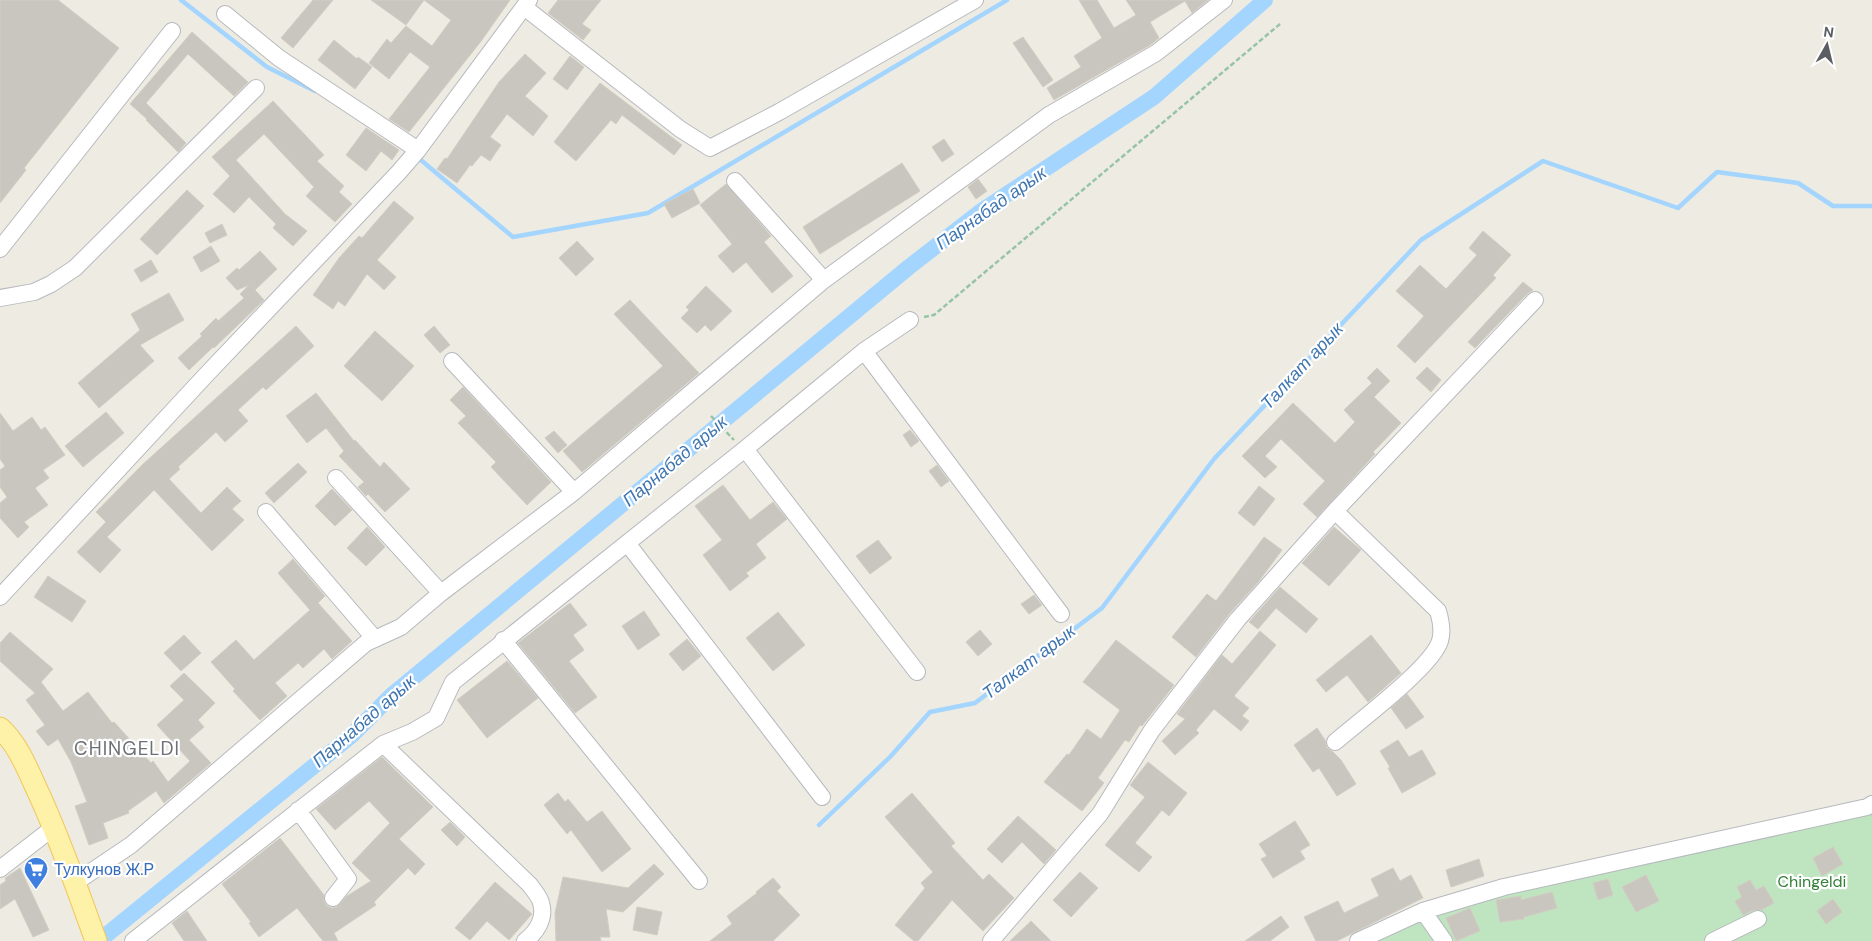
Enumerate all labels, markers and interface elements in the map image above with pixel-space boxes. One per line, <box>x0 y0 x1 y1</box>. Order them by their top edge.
north arrow <box>1802 20 1852 70</box>
text: N <box>1822 23 1835 42</box>
water label: Парнабад арык <box>931 160 1052 255</box>
water label: Талкат арык <box>1255 316 1350 415</box>
water label: Парнабад арык <box>618 409 734 512</box>
water label: Талкат арык <box>977 618 1082 705</box>
water label: Парнабад арык <box>307 668 422 773</box>
district label: CHINGELDI <box>74 736 180 761</box>
supermarket icon: Тулкунов Ж.Р <box>23 856 49 890</box>
place label: Тулкунов Ж.Р <box>54 859 154 880</box>
park label: Chingeldi <box>1778 871 1846 892</box>

